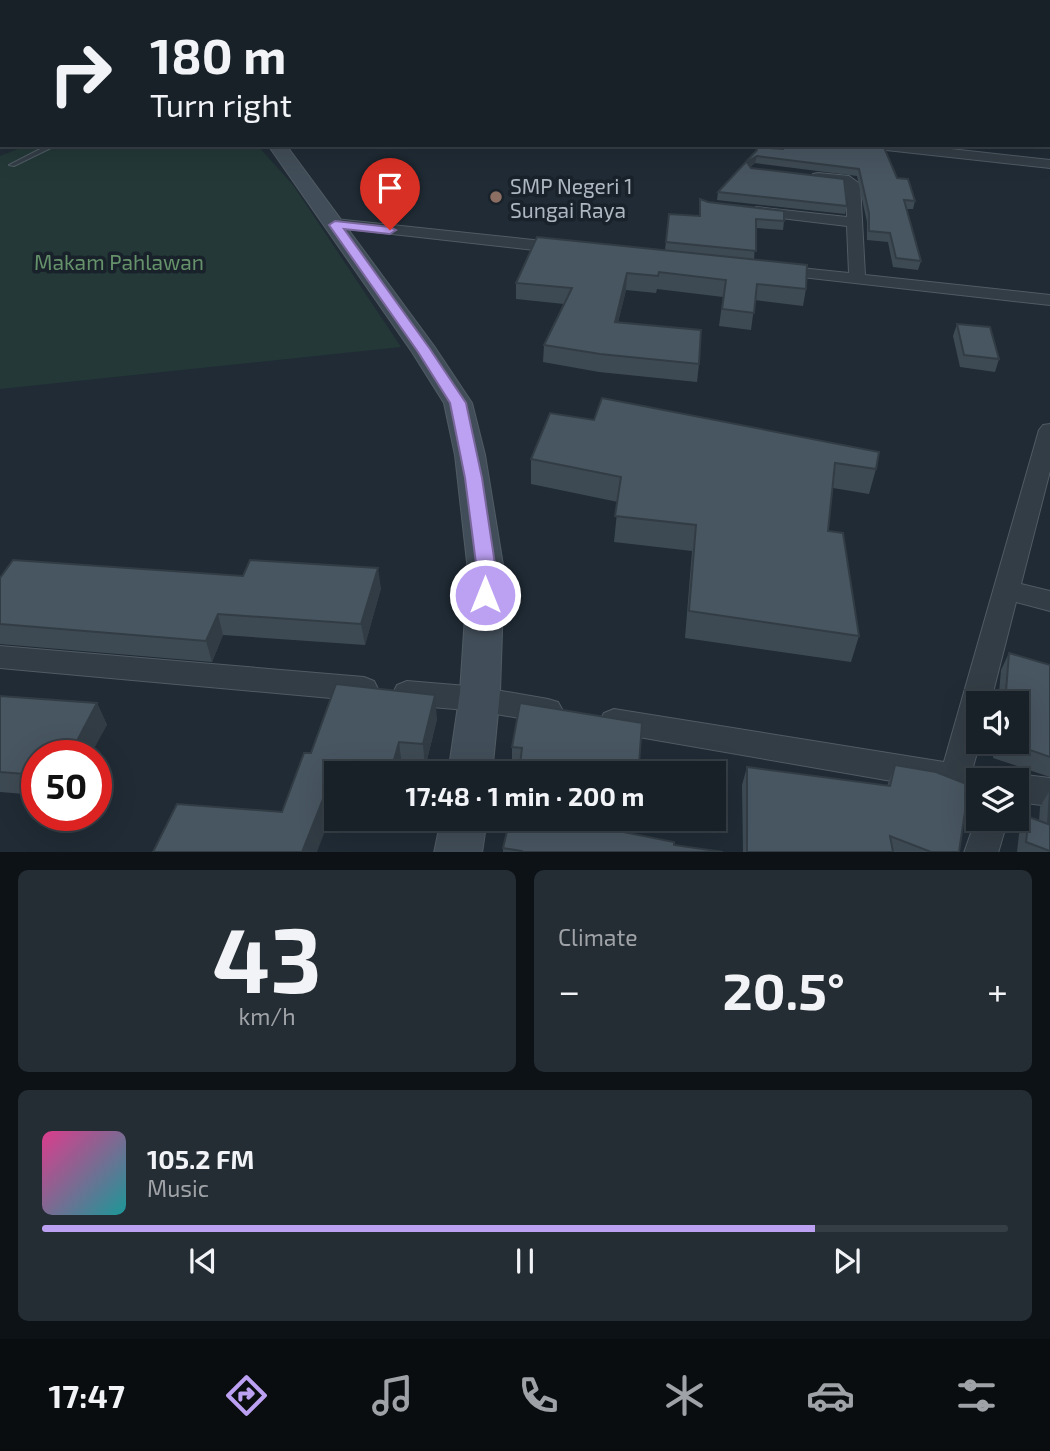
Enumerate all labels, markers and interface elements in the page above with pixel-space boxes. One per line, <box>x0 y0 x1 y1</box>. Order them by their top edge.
text: 180 m <box>150 25 286 84</box>
icon: right <box>35 28 126 119</box>
text: Turn right <box>150 85 292 123</box>
pin <box>360 158 420 230</box>
icon: arrive <box>371 169 409 207</box>
place label: SMP Negeri 1 Sungai Raya <box>510 173 633 222</box>
marker: SMP Negeri 1 Sungai Raya <box>488 189 504 205</box>
park label: Makam Pahlawan <box>34 249 204 274</box>
position arrow <box>448 558 522 632</box>
map controls <box>966 691 1029 831</box>
button: sound <box>966 691 1029 754</box>
speed limit sign: 50 <box>21 740 112 831</box>
button: layers <box>966 768 1029 831</box>
text: 17:48 · 1 min · 200 m <box>406 780 644 811</box>
text: 43 <box>212 902 322 1011</box>
text: Climate <box>558 923 638 951</box>
text: 20.5° <box>722 958 845 1020</box>
text: − <box>558 967 580 1013</box>
text: + <box>987 967 1008 1013</box>
text: km/h <box>238 1002 296 1030</box>
text: 105.2 FM <box>147 1143 254 1174</box>
text: Music <box>147 1174 209 1202</box>
icon: previous <box>184 1242 222 1280</box>
icon: pause <box>506 1242 544 1280</box>
icon: next <box>828 1242 866 1280</box>
icon: directions <box>222 1371 271 1420</box>
icon: music <box>368 1371 417 1420</box>
icon: phone <box>514 1371 563 1420</box>
icon: climate <box>660 1371 709 1420</box>
icon: car <box>806 1371 855 1420</box>
icon: filters <box>952 1371 1001 1420</box>
text: 17:47 <box>49 1376 125 1414</box>

